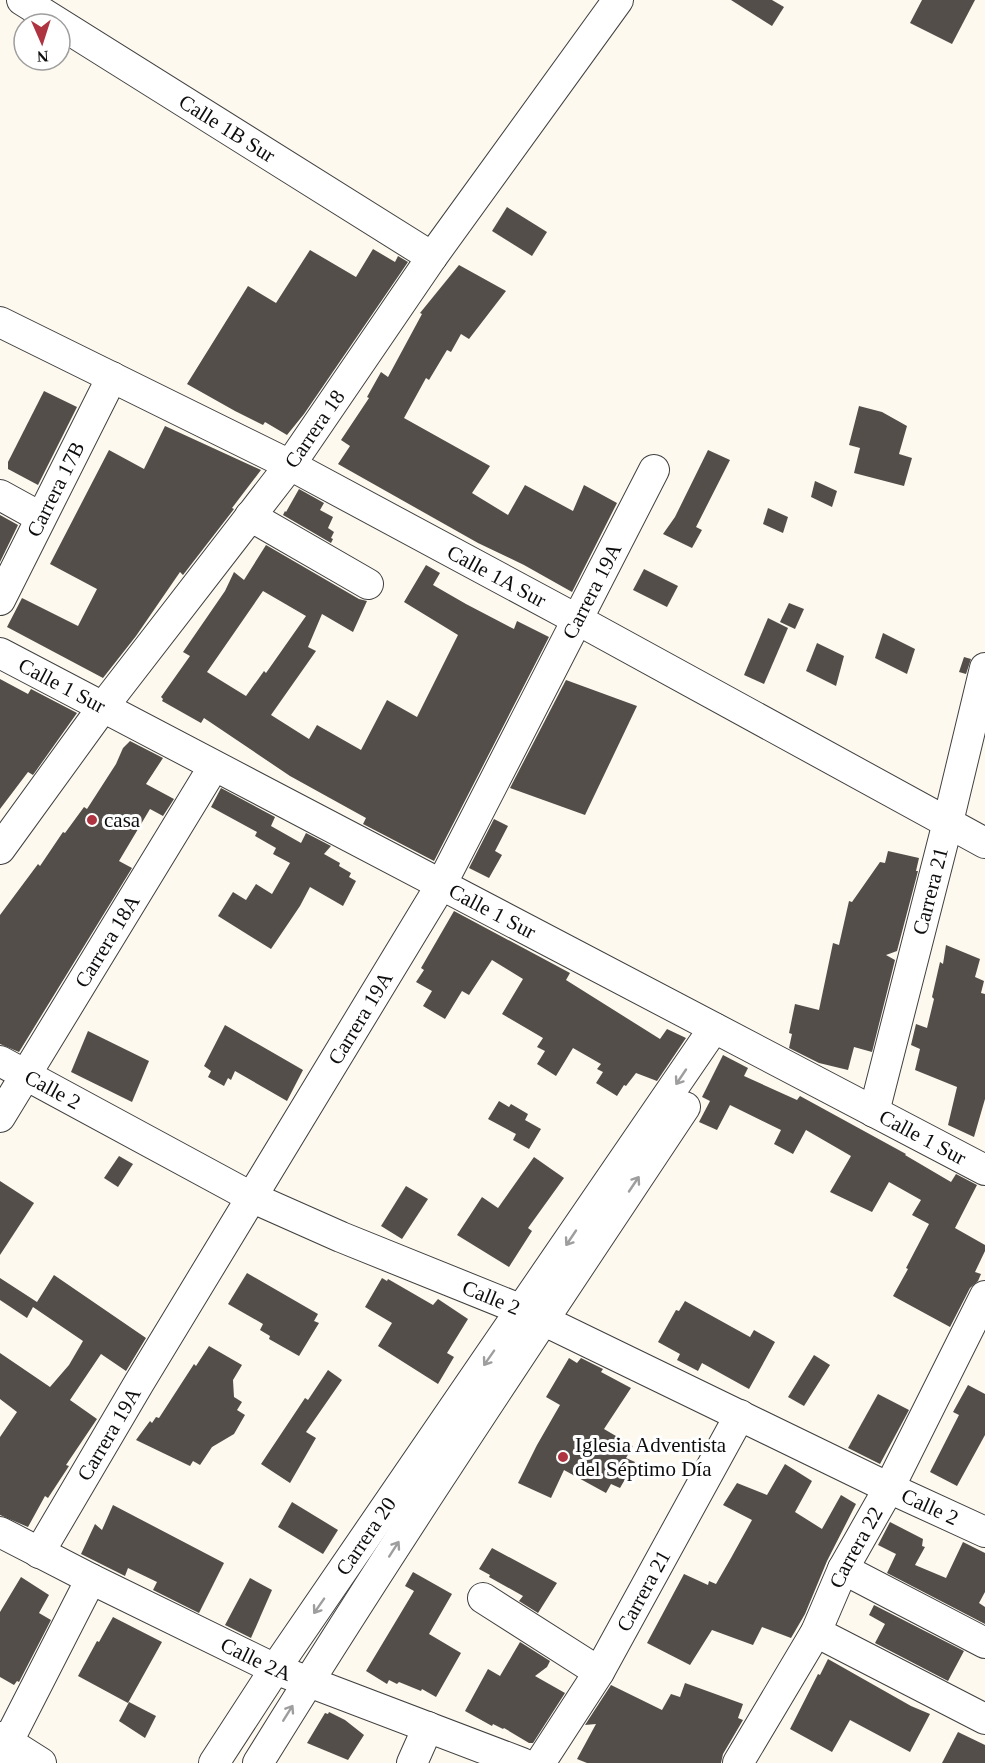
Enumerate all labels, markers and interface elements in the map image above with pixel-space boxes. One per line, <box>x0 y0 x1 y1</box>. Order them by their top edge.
north arrow <box>12 12 72 72</box>
text: N <box>36 48 49 65</box>
street label: Calle 1B Sur <box>175 90 279 168</box>
street label: Carrera 18 <box>280 385 350 472</box>
street label: Carrera 17B <box>22 438 90 541</box>
street label: Carrera 19A <box>557 538 627 643</box>
street label: Calle 1A Sur <box>443 540 550 613</box>
street label: Calle 1 Sur <box>15 653 109 718</box>
place label: casa <box>104 808 141 832</box>
marker: casa <box>85 813 99 827</box>
street label: Carrera 21 <box>908 845 953 937</box>
street label: Calle 1 Sur <box>445 879 540 944</box>
street label: Carrera 18A <box>70 890 145 992</box>
street label: Carrera 19A <box>323 967 398 1069</box>
street label: Calle 2 <box>21 1065 85 1114</box>
one-way arrow <box>675 1068 687 1084</box>
street label: Calle 1 Sur <box>875 1105 970 1170</box>
one-way arrow <box>628 1177 640 1193</box>
one-way arrow <box>565 1229 578 1246</box>
street label: Calle 2 <box>459 1275 524 1320</box>
one-way arrow <box>483 1350 495 1366</box>
street label: Carrera 19A <box>72 1382 146 1485</box>
place label: Iglesia Adventista del Séptimo Día <box>575 1433 727 1481</box>
marker: Iglesia Adventista del Séptimo Día <box>556 1450 570 1464</box>
street label: Calle 2 <box>898 1483 962 1530</box>
street label: Carrera 20 <box>331 1493 401 1580</box>
street label: Carrera 22 <box>824 1503 888 1592</box>
one-way arrow <box>388 1542 400 1558</box>
street label: Carrera 21 <box>612 1546 676 1636</box>
one-way arrow <box>313 1597 325 1613</box>
street label: Calle 2A <box>217 1632 295 1686</box>
one-way arrow <box>283 1705 295 1722</box>

